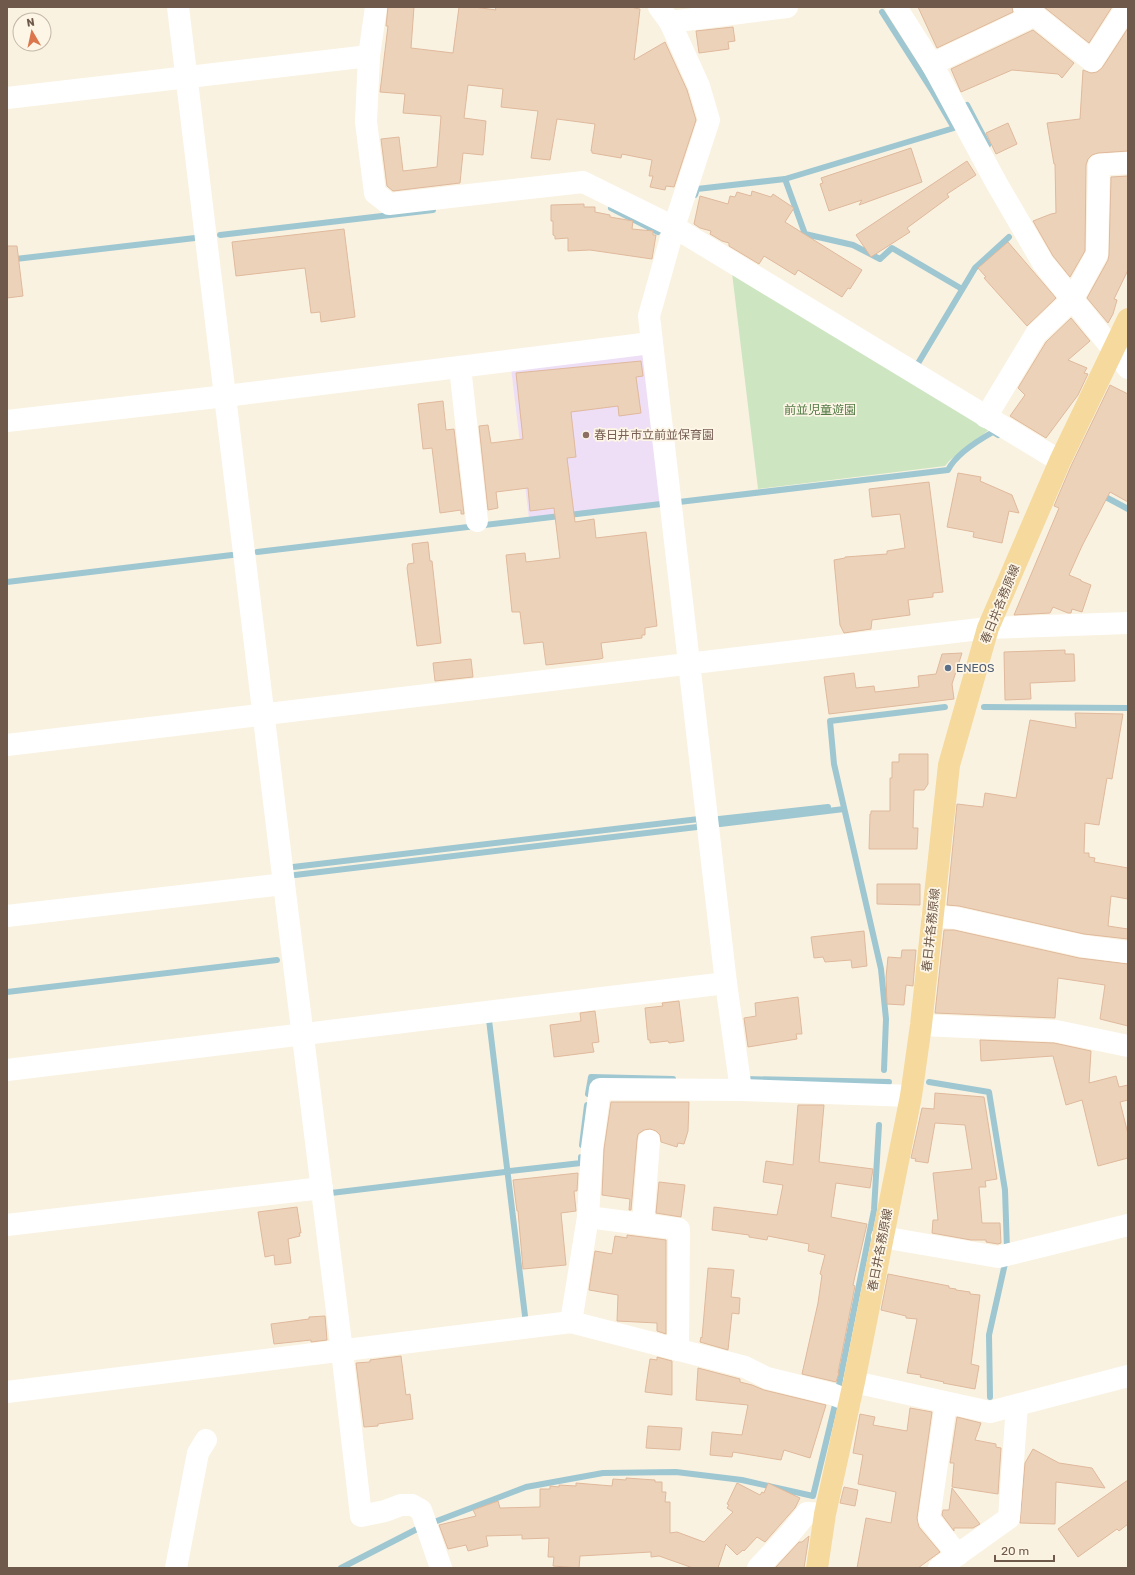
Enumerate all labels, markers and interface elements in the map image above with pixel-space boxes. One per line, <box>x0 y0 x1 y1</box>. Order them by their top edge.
north arrow <box>12 12 52 52</box>
text: N <box>26 16 36 30</box>
park label: 前並児童遊園 <box>784 403 856 417</box>
place label: 春日井市立前並保育園 <box>594 428 714 442</box>
marker: 春日井市立前並保育園 <box>581 430 591 440</box>
street label: 春日井各務原線 <box>978 562 1022 646</box>
place label: ENEOS <box>956 661 994 675</box>
marker: ENEOS <box>943 663 953 673</box>
street label: 春日井各務原線 <box>920 887 942 973</box>
street label: 春日井各務原線 <box>865 1207 895 1293</box>
scale bar <box>995 1537 1054 1563</box>
text: 20 m <box>1001 1544 1029 1558</box>

